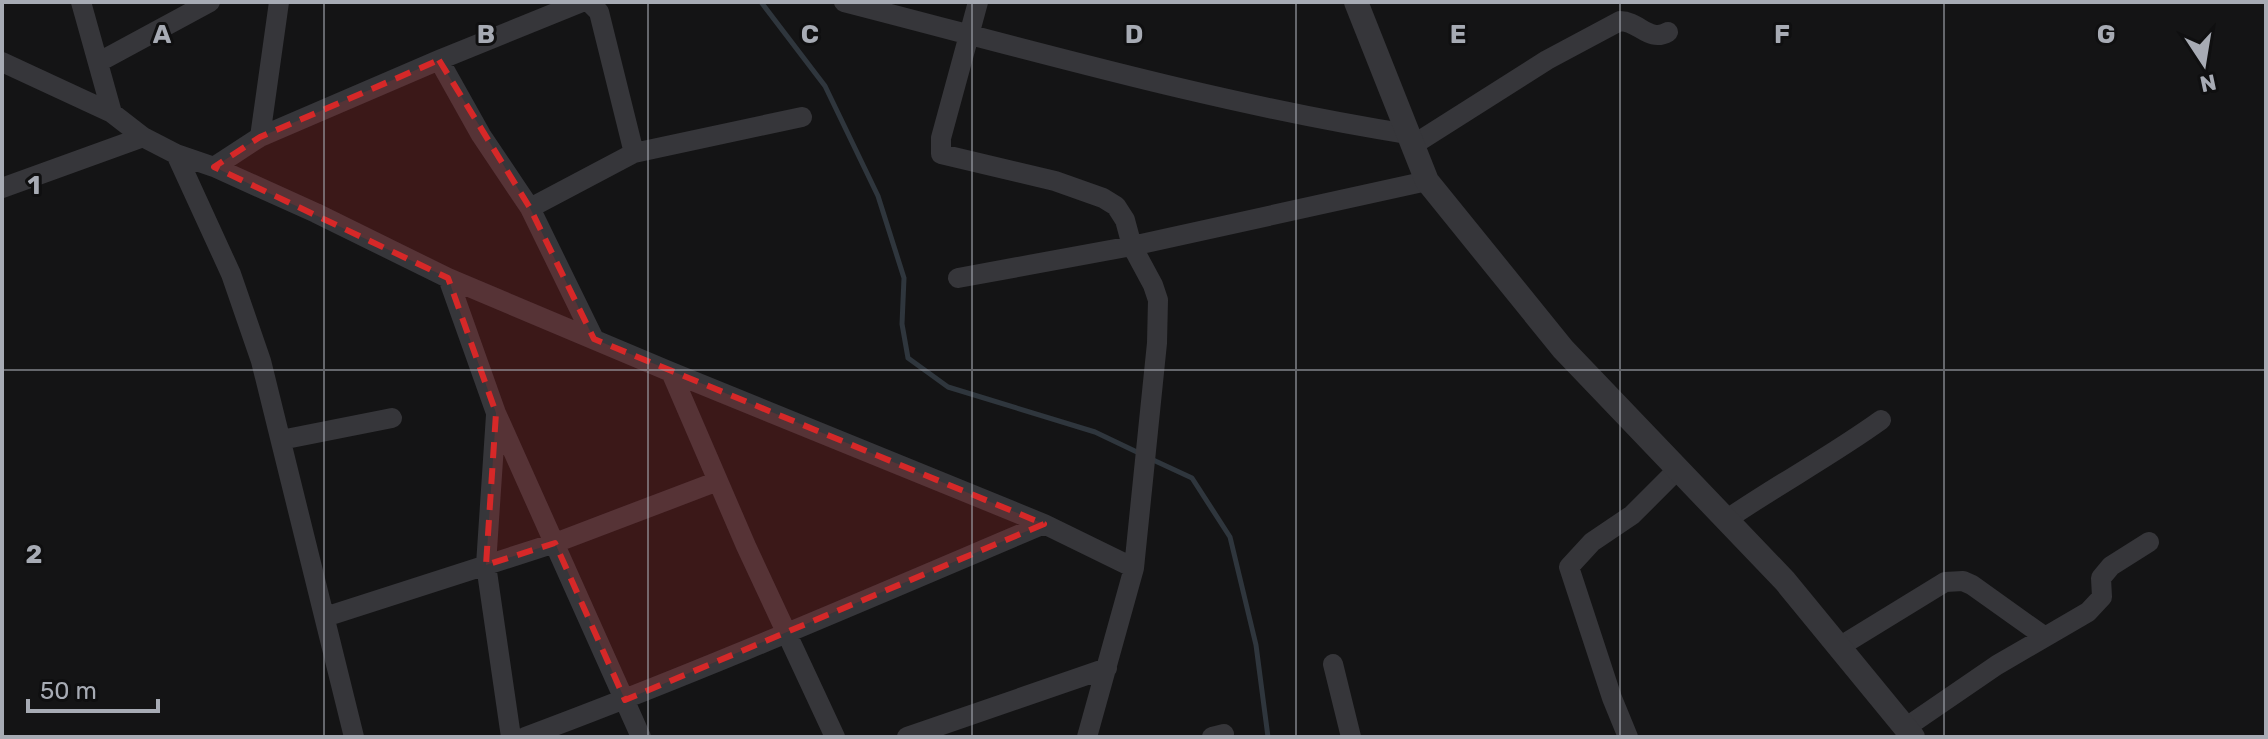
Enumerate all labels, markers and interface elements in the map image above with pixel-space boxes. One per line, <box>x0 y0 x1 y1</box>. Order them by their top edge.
text: A <box>153 19 172 50</box>
text: B <box>477 19 495 50</box>
text: C <box>801 19 819 50</box>
text: D <box>1125 19 1143 50</box>
text: E <box>1450 19 1466 50</box>
text: F <box>1774 19 1790 50</box>
text: G <box>2097 19 2115 50</box>
north arrow <box>2164 24 2244 104</box>
text: N <box>2198 68 2219 98</box>
text: 1 <box>28 170 40 201</box>
text: 2 <box>26 539 42 570</box>
scale bar <box>28 663 158 713</box>
text: 50 m <box>40 677 97 705</box>

